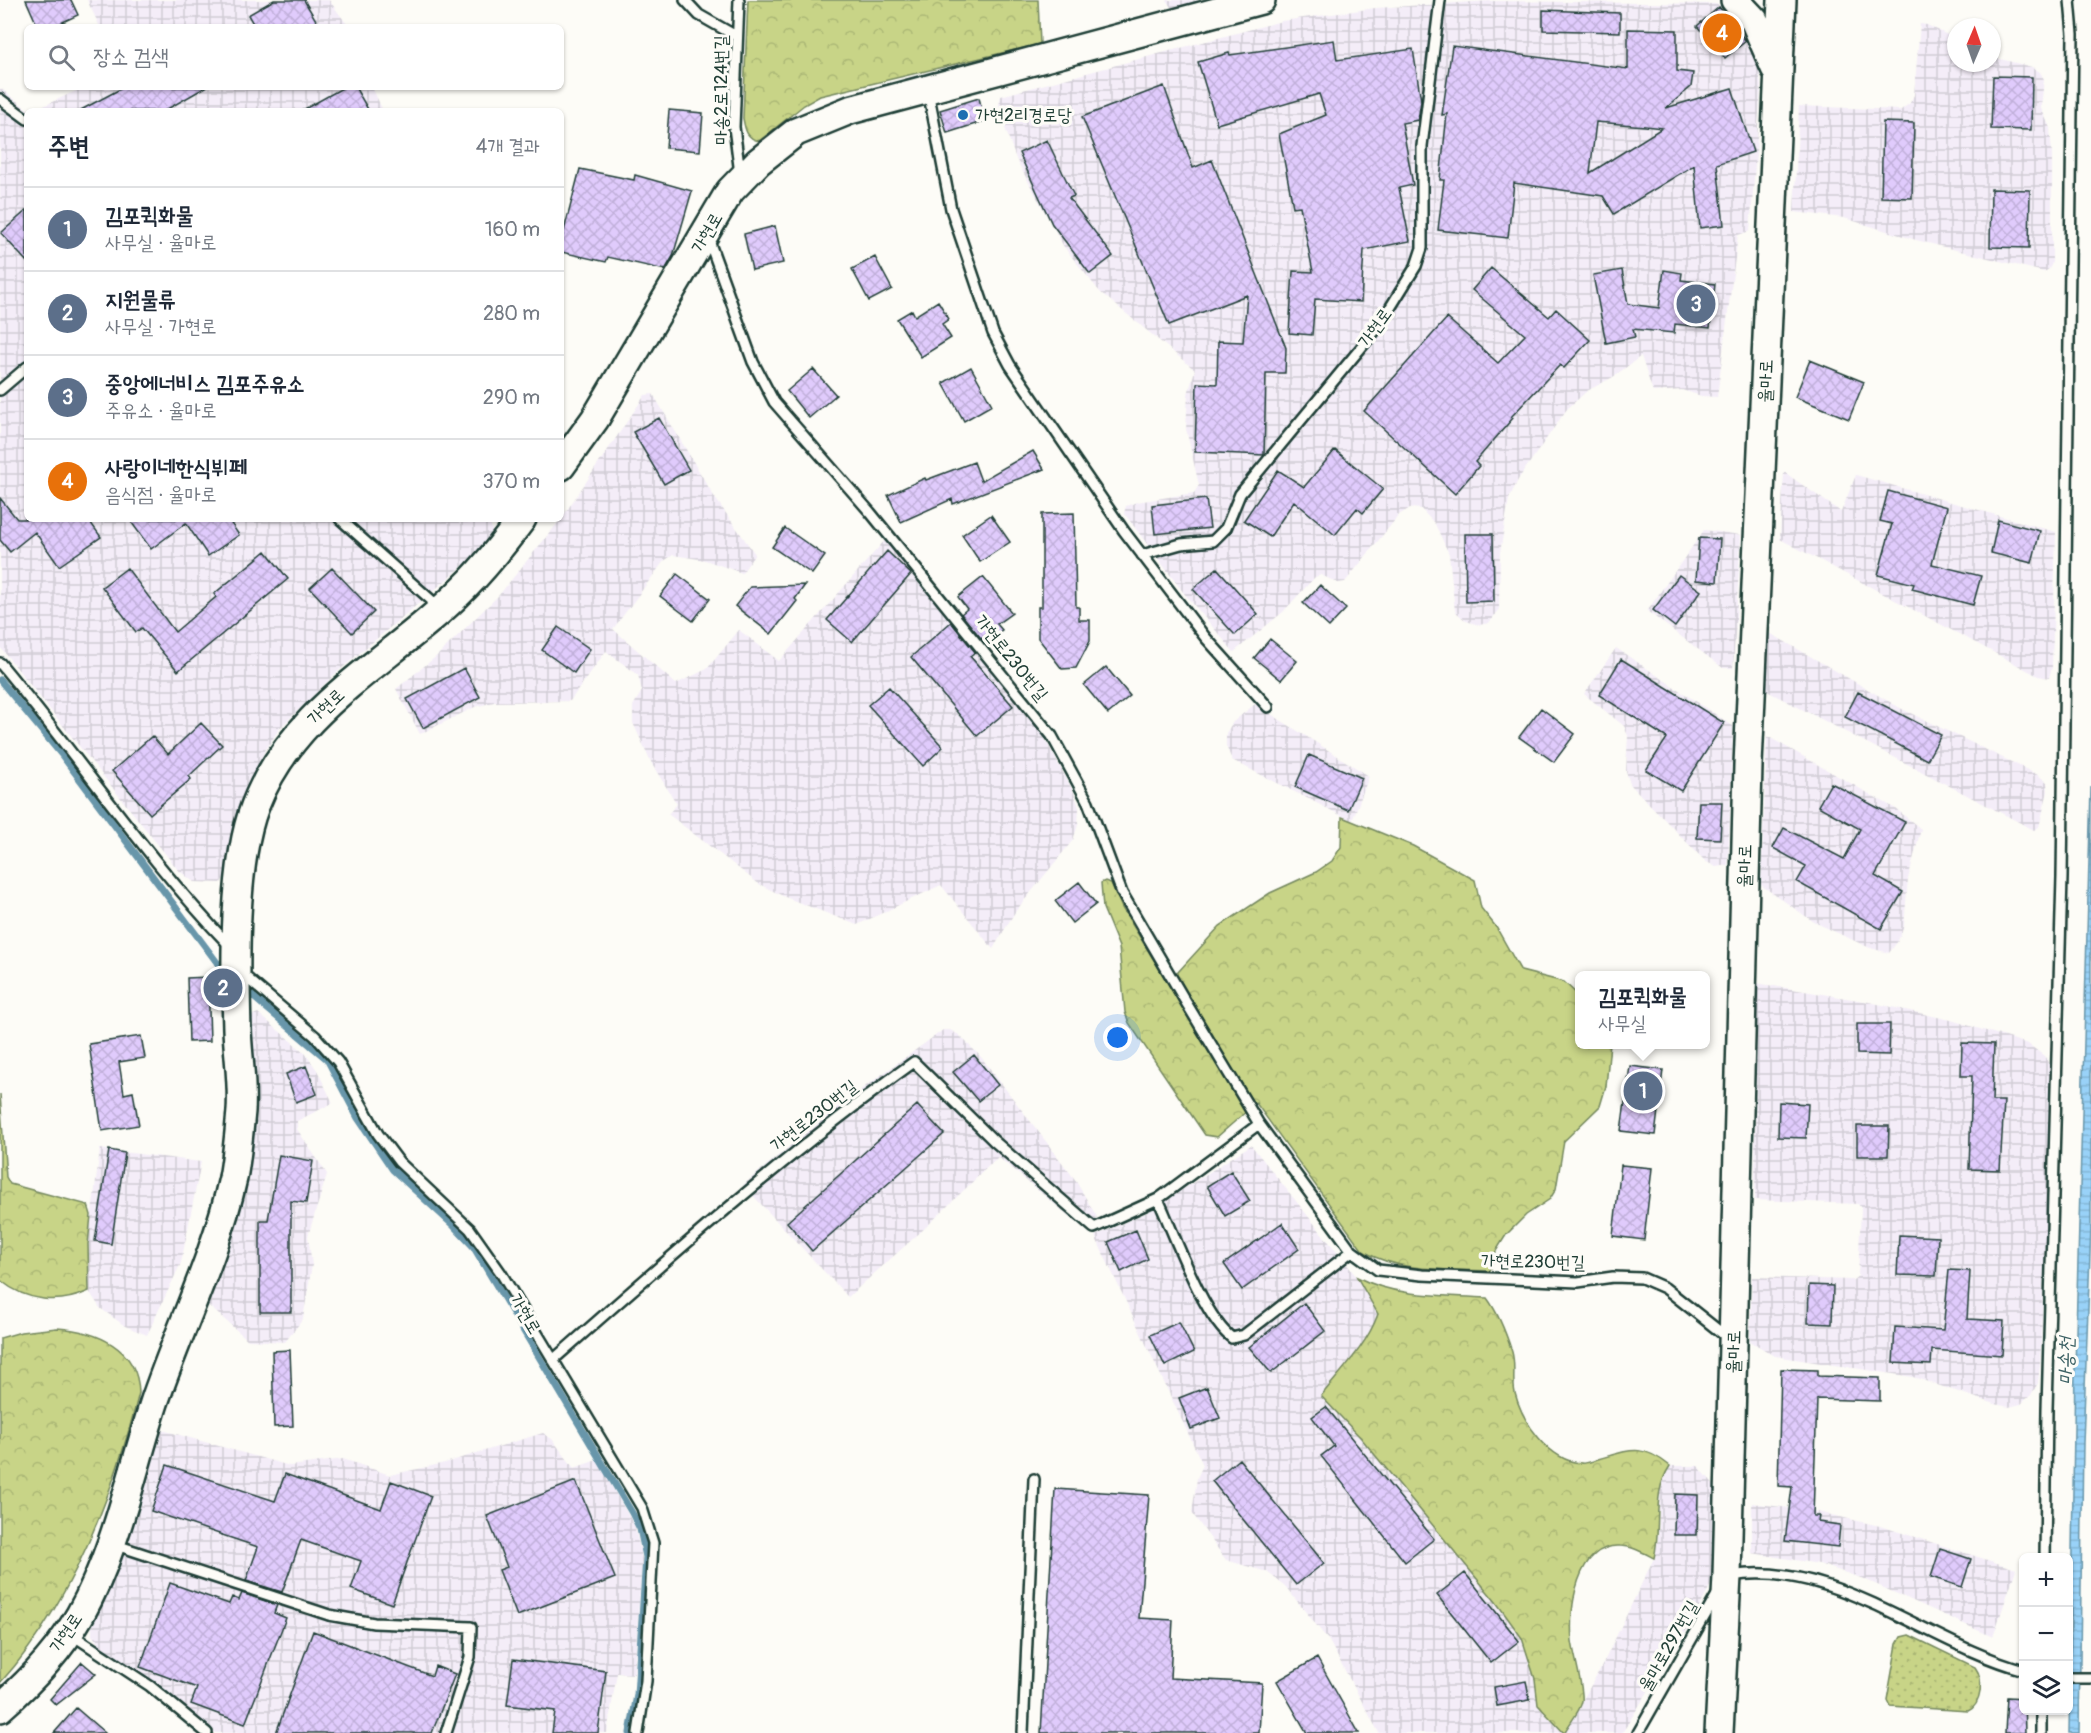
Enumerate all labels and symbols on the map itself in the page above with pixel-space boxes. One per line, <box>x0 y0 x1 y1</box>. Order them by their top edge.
pin: 4 <box>1702 10 1742 56</box>
north arrow <box>1947 18 2001 72</box>
street label: 마송2로124번길 <box>710 34 733 145</box>
place label: 가현2리경로당 <box>975 104 1072 127</box>
marker: 가현2리경로당 <box>956 108 970 122</box>
street label: 가현로 <box>686 208 728 258</box>
pin: 3 <box>1676 282 1716 326</box>
street label: 가현로 <box>1353 304 1397 352</box>
street label: 율마로 <box>1754 359 1778 403</box>
street label: 가현로230번길 <box>969 610 1053 706</box>
street label: 가현로 <box>302 684 350 730</box>
street label: 율마로 <box>1733 844 1757 888</box>
pin: 2 <box>204 966 242 1010</box>
your location <box>1103 1023 1132 1052</box>
pin: 1 <box>1624 1068 1662 1114</box>
street label: 가현로230번길 <box>766 1075 863 1157</box>
street label: 가현로230번길 <box>1481 1250 1586 1274</box>
street label: 가현로 <box>504 1289 546 1339</box>
street label: 율마로 <box>1722 1330 1746 1374</box>
water label: 마송천 <box>2053 1335 2079 1385</box>
street label: 율마로297번길 <box>1634 1596 1705 1696</box>
street label: 가현로 <box>44 1609 88 1657</box>

